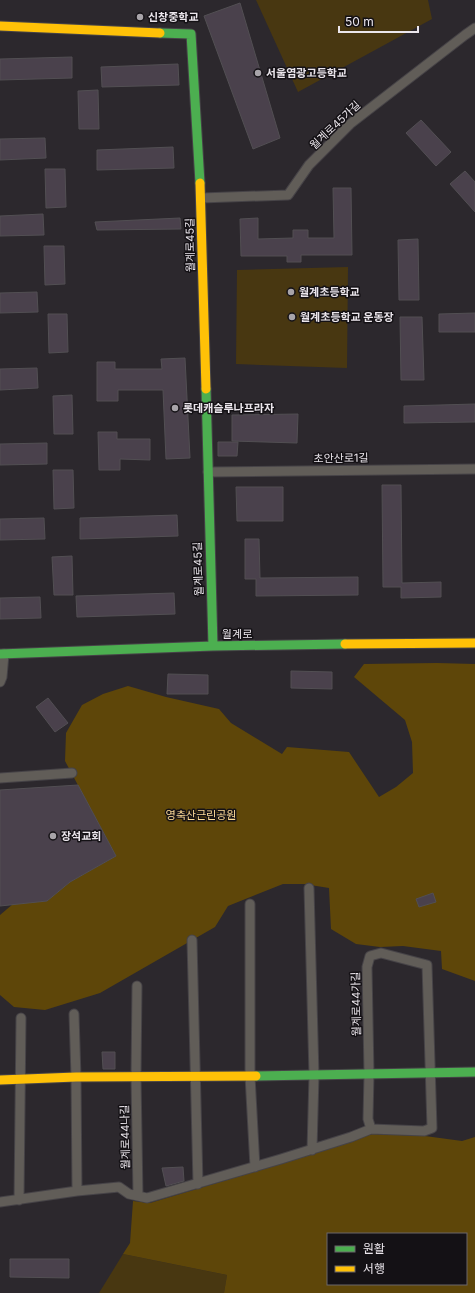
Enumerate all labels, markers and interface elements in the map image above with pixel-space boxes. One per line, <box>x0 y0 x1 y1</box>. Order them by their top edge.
scale bar <box>339 8 418 34</box>
place label: 신창중학교 <box>148 10 199 24</box>
marker: 신창중학교 <box>135 12 145 22</box>
text: 50 m <box>345 14 374 29</box>
place label: 서울염광고등학교 <box>266 66 347 80</box>
marker: 서울염광고등학교 <box>253 68 263 78</box>
street label: 월계로45가길 <box>307 98 363 152</box>
street label: 월계로45길 <box>183 218 197 272</box>
place label: 월계초등학교 <box>299 285 360 299</box>
marker: 월계초등학교 <box>286 287 296 297</box>
place label: 월계초등학교 운동장 <box>300 310 394 324</box>
marker: 월계초등학교 운동장 <box>287 312 297 322</box>
place label: 롯데캐슬루나프라자 <box>183 401 274 415</box>
marker: 롯데캐슬루나프라자 <box>170 403 180 413</box>
street label: 초안산로1길 <box>313 451 369 465</box>
street label: 월계로45길 <box>190 542 206 596</box>
street label: 월계로 <box>222 627 252 641</box>
park label: 영축산근린공원 <box>166 808 236 822</box>
place label: 장석교회 <box>61 829 101 843</box>
marker: 장석교회 <box>48 831 58 841</box>
street label: 월계로44가길 <box>348 971 364 1037</box>
street label: 월계로44나길 <box>117 1104 133 1170</box>
legend <box>327 1233 467 1285</box>
text: 원활 <box>363 1241 385 1256</box>
text: 서행 <box>363 1261 385 1276</box>

